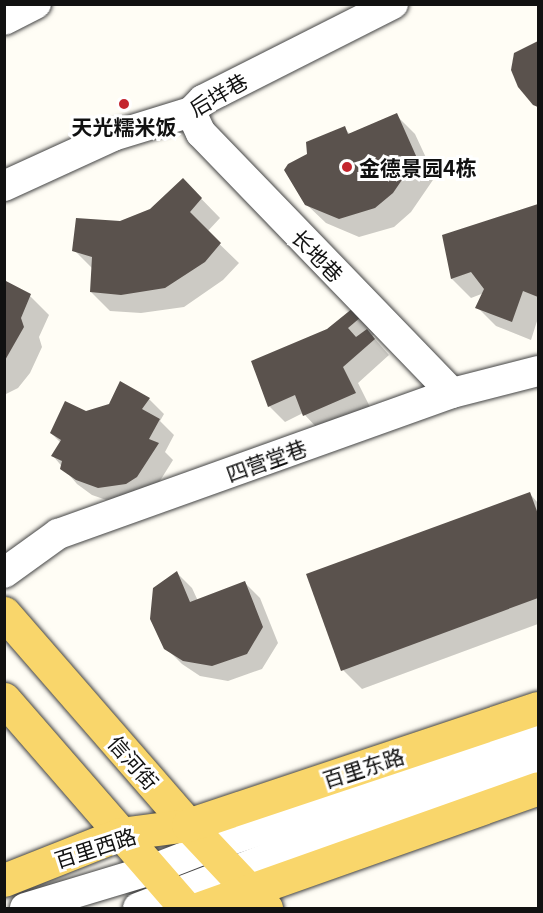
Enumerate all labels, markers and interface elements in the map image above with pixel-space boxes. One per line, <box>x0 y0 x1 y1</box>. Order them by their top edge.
street label: 后垟巷 <box>184 67 252 121</box>
marker: 天光糯米饭 <box>117 97 131 111</box>
place label: 天光糯米饭 <box>72 113 176 139</box>
place label: 金德景园4栋 <box>359 154 476 180</box>
marker: 金德景园4栋 <box>340 160 354 174</box>
street label: 长地巷 <box>287 224 349 286</box>
street label: 四营堂巷 <box>222 434 310 486</box>
street label: 信河街 <box>104 730 164 794</box>
street label: 百里东路 <box>319 742 407 792</box>
street label: 百里西路 <box>51 822 139 872</box>

